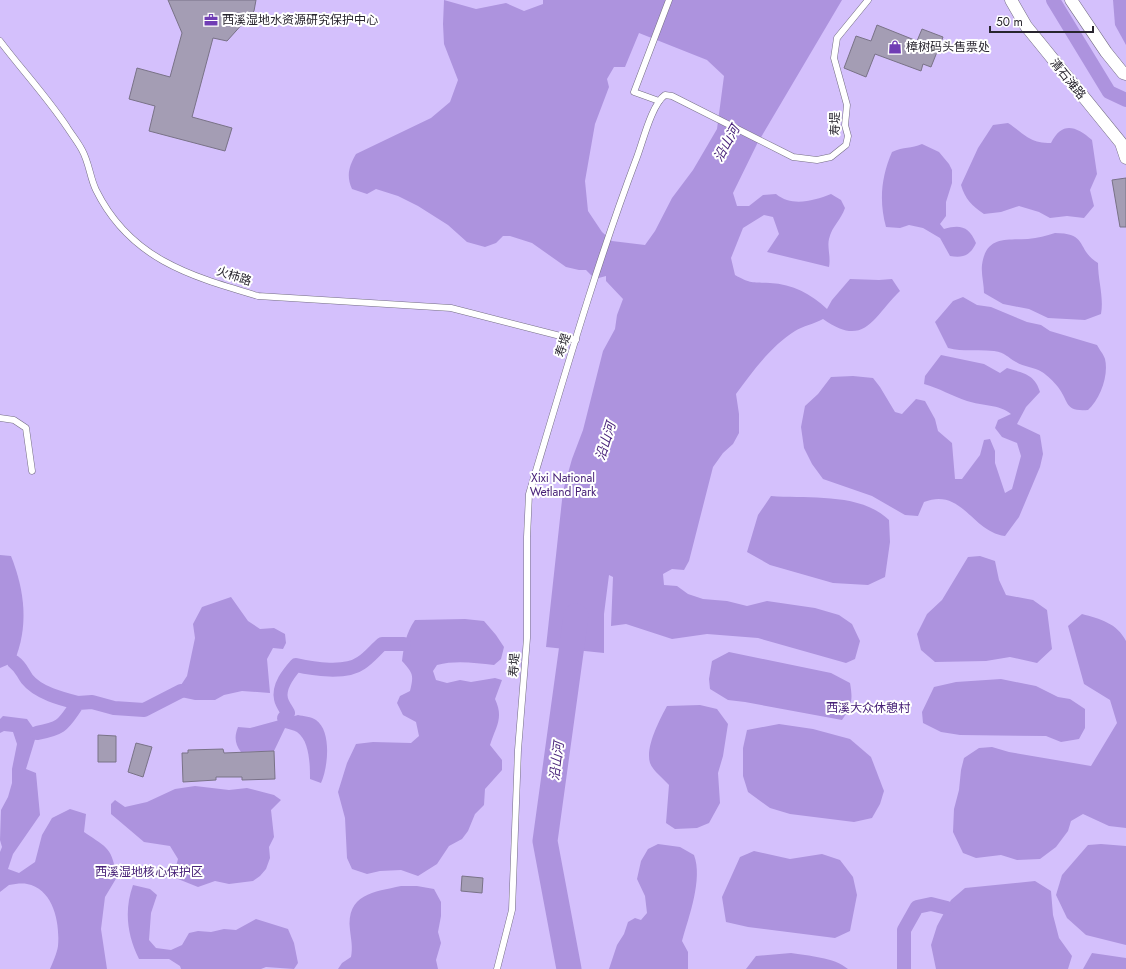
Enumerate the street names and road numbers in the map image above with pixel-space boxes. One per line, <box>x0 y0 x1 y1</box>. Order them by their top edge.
street label: 清石滩路 <box>1046 55 1090 103</box>
street label: 寿堤 <box>826 112 844 136</box>
street label: 火柿路 <box>214 262 254 290</box>
street label: 寿堤 <box>551 331 575 359</box>
street label: 寿堤 <box>504 652 524 678</box>

